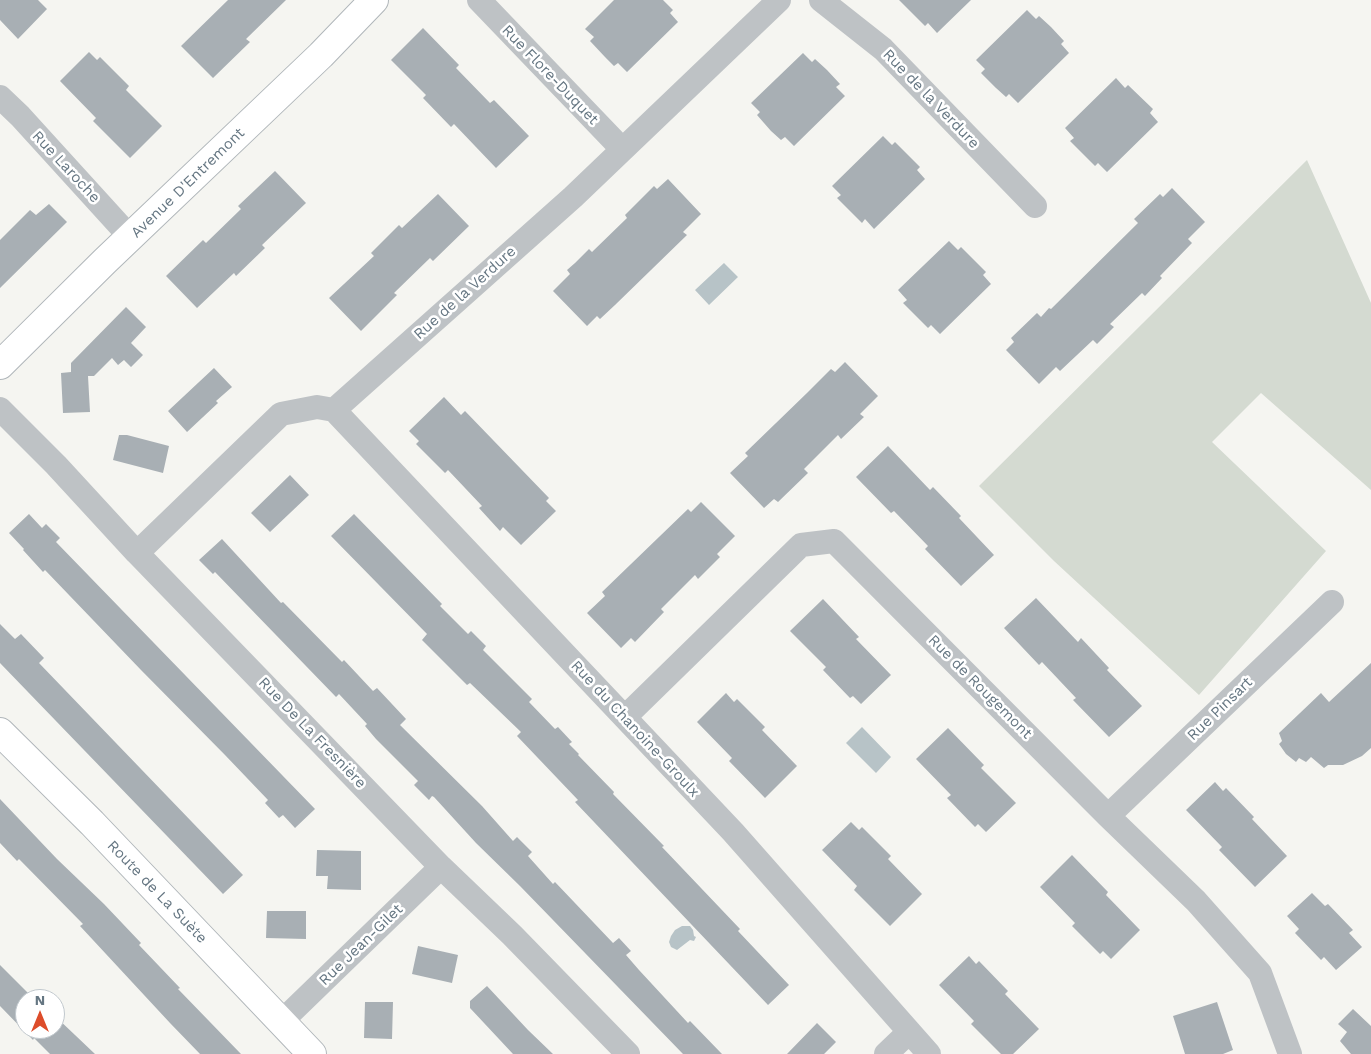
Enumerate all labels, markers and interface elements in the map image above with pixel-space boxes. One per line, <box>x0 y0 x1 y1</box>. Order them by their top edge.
street label: Rue Flore-Duquet <box>498 22 602 128</box>
street label: Rue de la Verdure <box>879 46 983 152</box>
street label: Avenue D'Entremont <box>128 124 248 242</box>
street label: Rue Laroche <box>28 127 104 207</box>
street label: Rue de la Verdure <box>410 242 520 344</box>
street label: Rue de Rougemont <box>924 631 1036 743</box>
street label: Rue du Chanoine-Groulx <box>567 657 703 801</box>
street label: Rue Pinsart <box>1184 673 1256 745</box>
street label: Rue De La Fresnière <box>254 674 370 792</box>
street label: Route de La Suète <box>103 837 211 947</box>
street label: Rue Jean-Gilet <box>315 901 407 989</box>
north arrow <box>15 989 65 1039</box>
text: N <box>35 992 45 1008</box>

